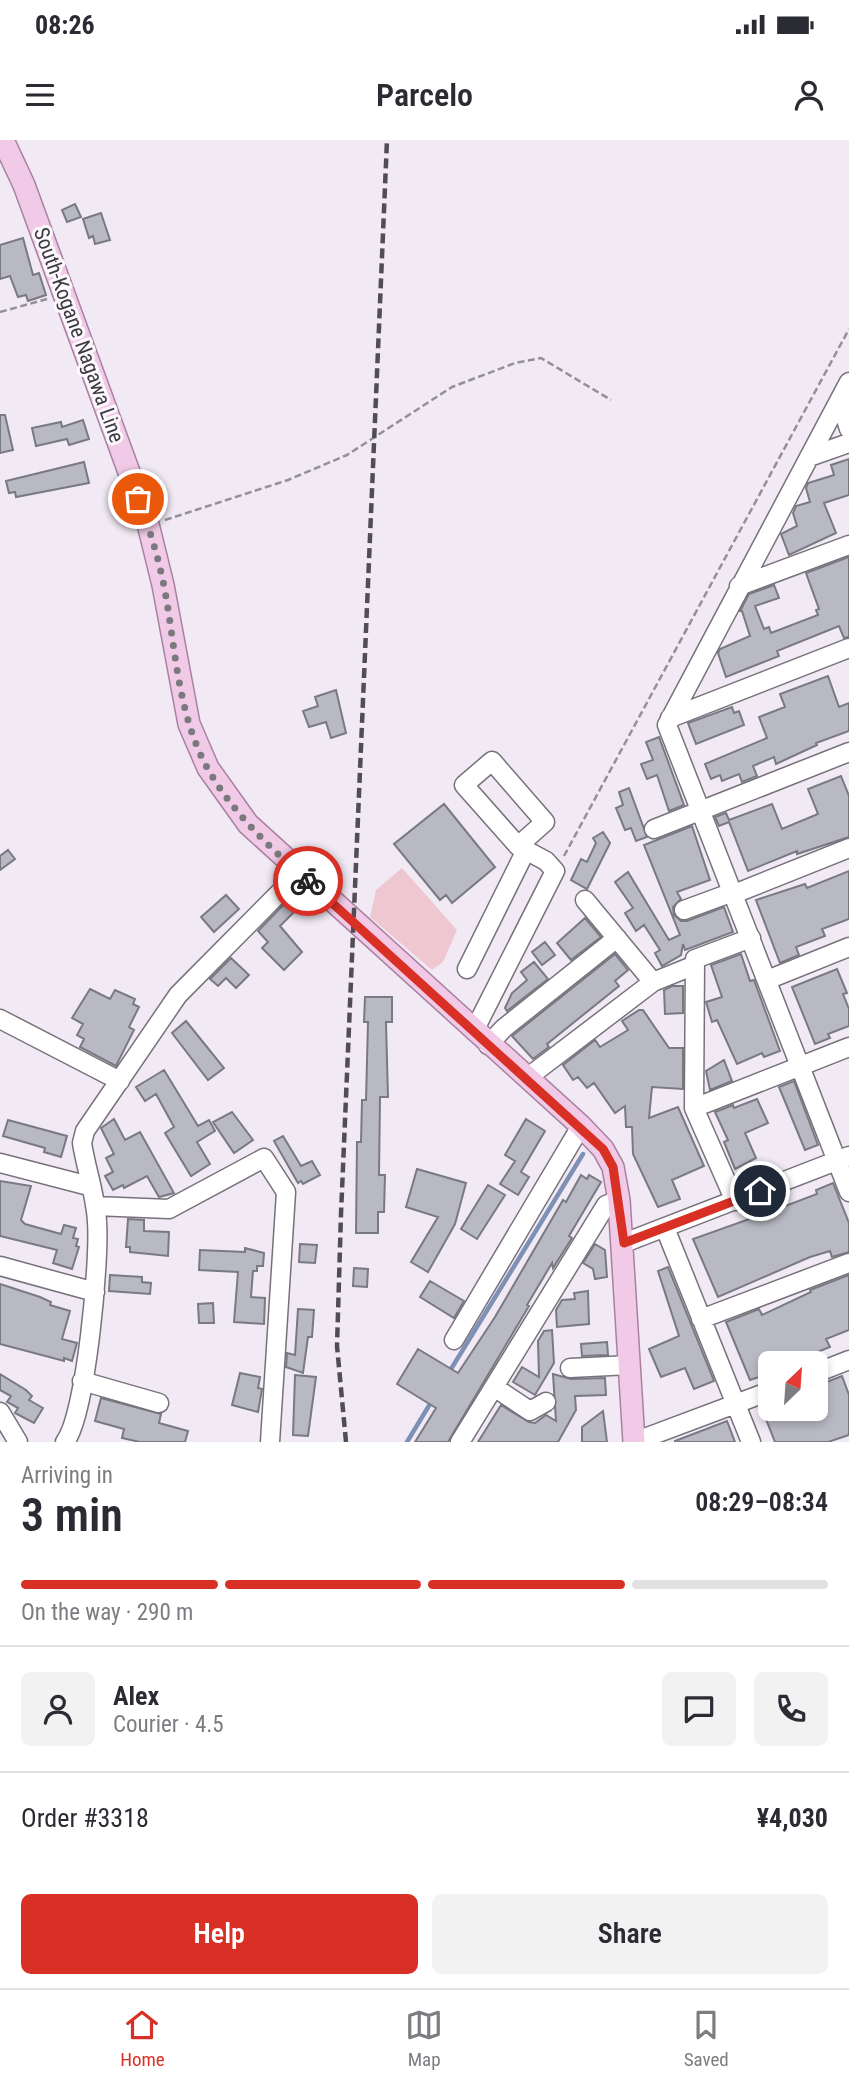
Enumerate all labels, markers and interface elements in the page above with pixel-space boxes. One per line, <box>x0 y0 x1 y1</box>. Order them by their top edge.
text: 08:26 <box>35 10 95 40</box>
icon: menu <box>21 76 59 114</box>
text: Parcelo <box>376 76 473 114</box>
icon: person <box>790 76 828 114</box>
street label: South-Kogane Nagawa Line <box>29 224 129 446</box>
pin <box>108 469 168 529</box>
icon: bag <box>119 480 157 518</box>
courier <box>273 846 343 916</box>
icon: bike <box>289 862 327 900</box>
pin <box>730 1161 790 1221</box>
icon: home <box>741 1172 779 1210</box>
north arrow <box>758 1351 828 1421</box>
map controls <box>758 1351 828 1421</box>
text: Arriving in <box>21 1462 113 1489</box>
text: 08:29–08:34 <box>695 1487 828 1517</box>
text: 3 min <box>21 1488 123 1542</box>
text: On the way · 290 m <box>21 1599 193 1626</box>
button: person <box>21 1672 95 1746</box>
button: chat <box>662 1672 736 1746</box>
button: phone <box>754 1672 828 1746</box>
text: Alex <box>113 1681 159 1711</box>
text: Courier · 4.5 <box>113 1711 224 1738</box>
text: Order #3318 <box>21 1803 149 1833</box>
text: ¥4,030 <box>757 1803 828 1833</box>
button: Help <box>21 1894 418 1974</box>
button: Share <box>432 1894 828 1974</box>
tab: Home <box>120 2006 165 2071</box>
tab: Map <box>405 2006 443 2071</box>
tab: Saved <box>684 2006 729 2071</box>

